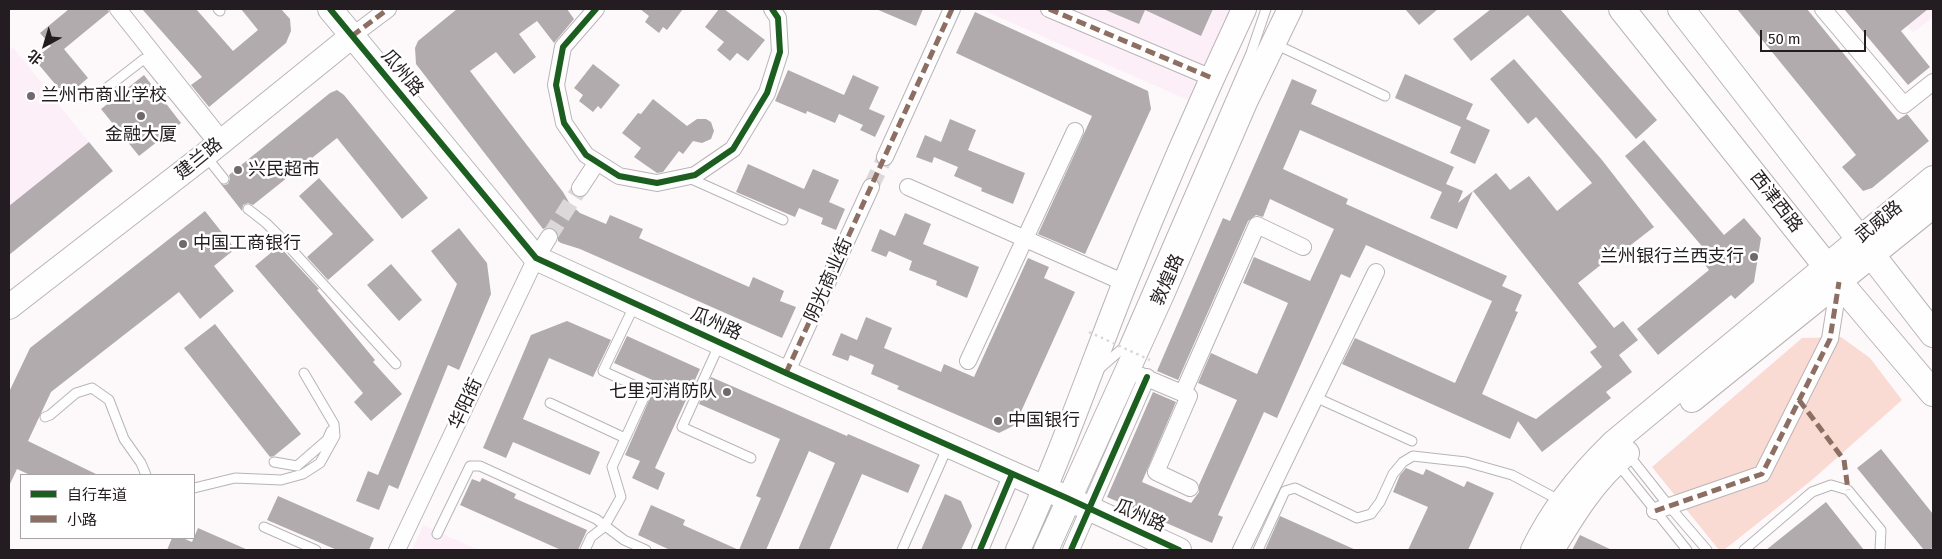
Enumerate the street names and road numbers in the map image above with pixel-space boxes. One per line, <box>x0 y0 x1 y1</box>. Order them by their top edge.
street label: 瓜州路 <box>376 45 428 101</box>
street label: 建兰路 <box>171 134 227 184</box>
street label: 西津西路 <box>1745 167 1807 237</box>
street label: 武威路 <box>1851 197 1907 247</box>
street label: 阴光商业街 <box>801 234 857 326</box>
street label: 敦煌路 <box>1147 251 1189 309</box>
street label: 瓜州路 <box>687 303 745 345</box>
street label: 华阳街 <box>445 375 487 433</box>
street label: 瓜州路 <box>1111 495 1169 537</box>

